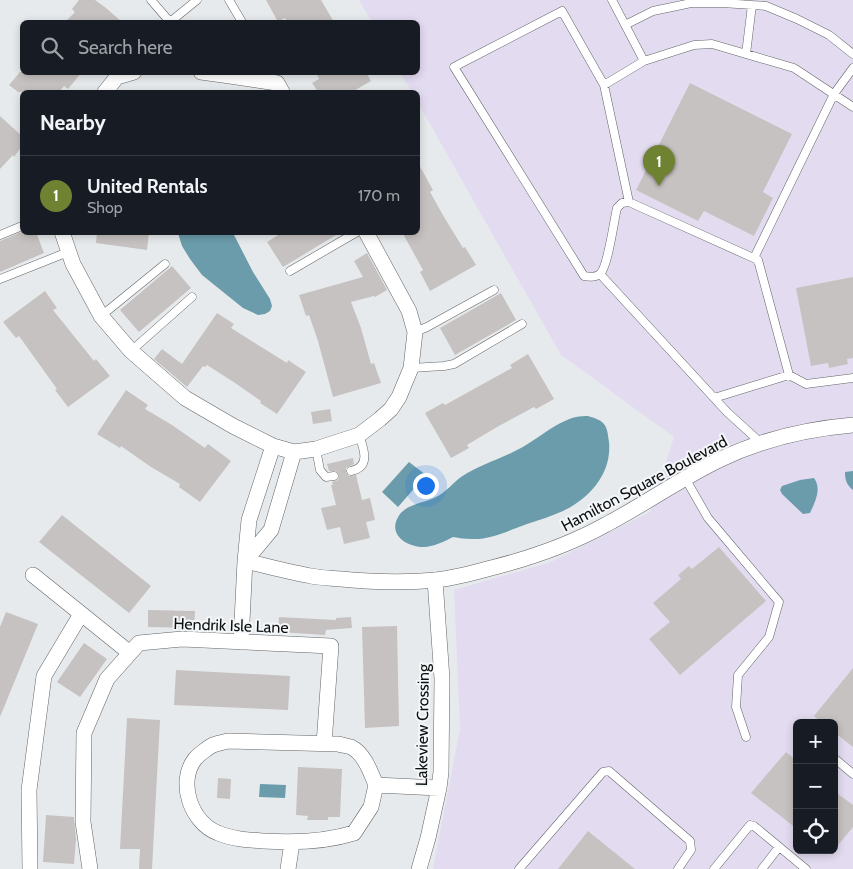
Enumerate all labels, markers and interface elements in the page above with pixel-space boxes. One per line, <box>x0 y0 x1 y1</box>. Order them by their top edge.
search box <box>20 20 420 75</box>
icon: search <box>38 34 66 62</box>
text: Search here <box>78 36 172 59</box>
text: Nearby <box>40 110 106 135</box>
pin: 1 <box>643 145 675 186</box>
text: United Rentals <box>87 175 208 198</box>
text: 1 <box>53 186 59 205</box>
text: 170 m <box>358 186 400 205</box>
text: Shop <box>87 198 123 217</box>
street label: Hamilton Square Boulevard <box>558 432 731 535</box>
your location <box>413 473 439 499</box>
street label: Hendrik Isle Lane <box>173 614 289 637</box>
street label: Lakeview Crossing <box>412 663 433 786</box>
map controls <box>793 719 838 854</box>
button: + <box>793 719 838 764</box>
button: − <box>793 764 838 809</box>
button: locate <box>793 809 838 854</box>

